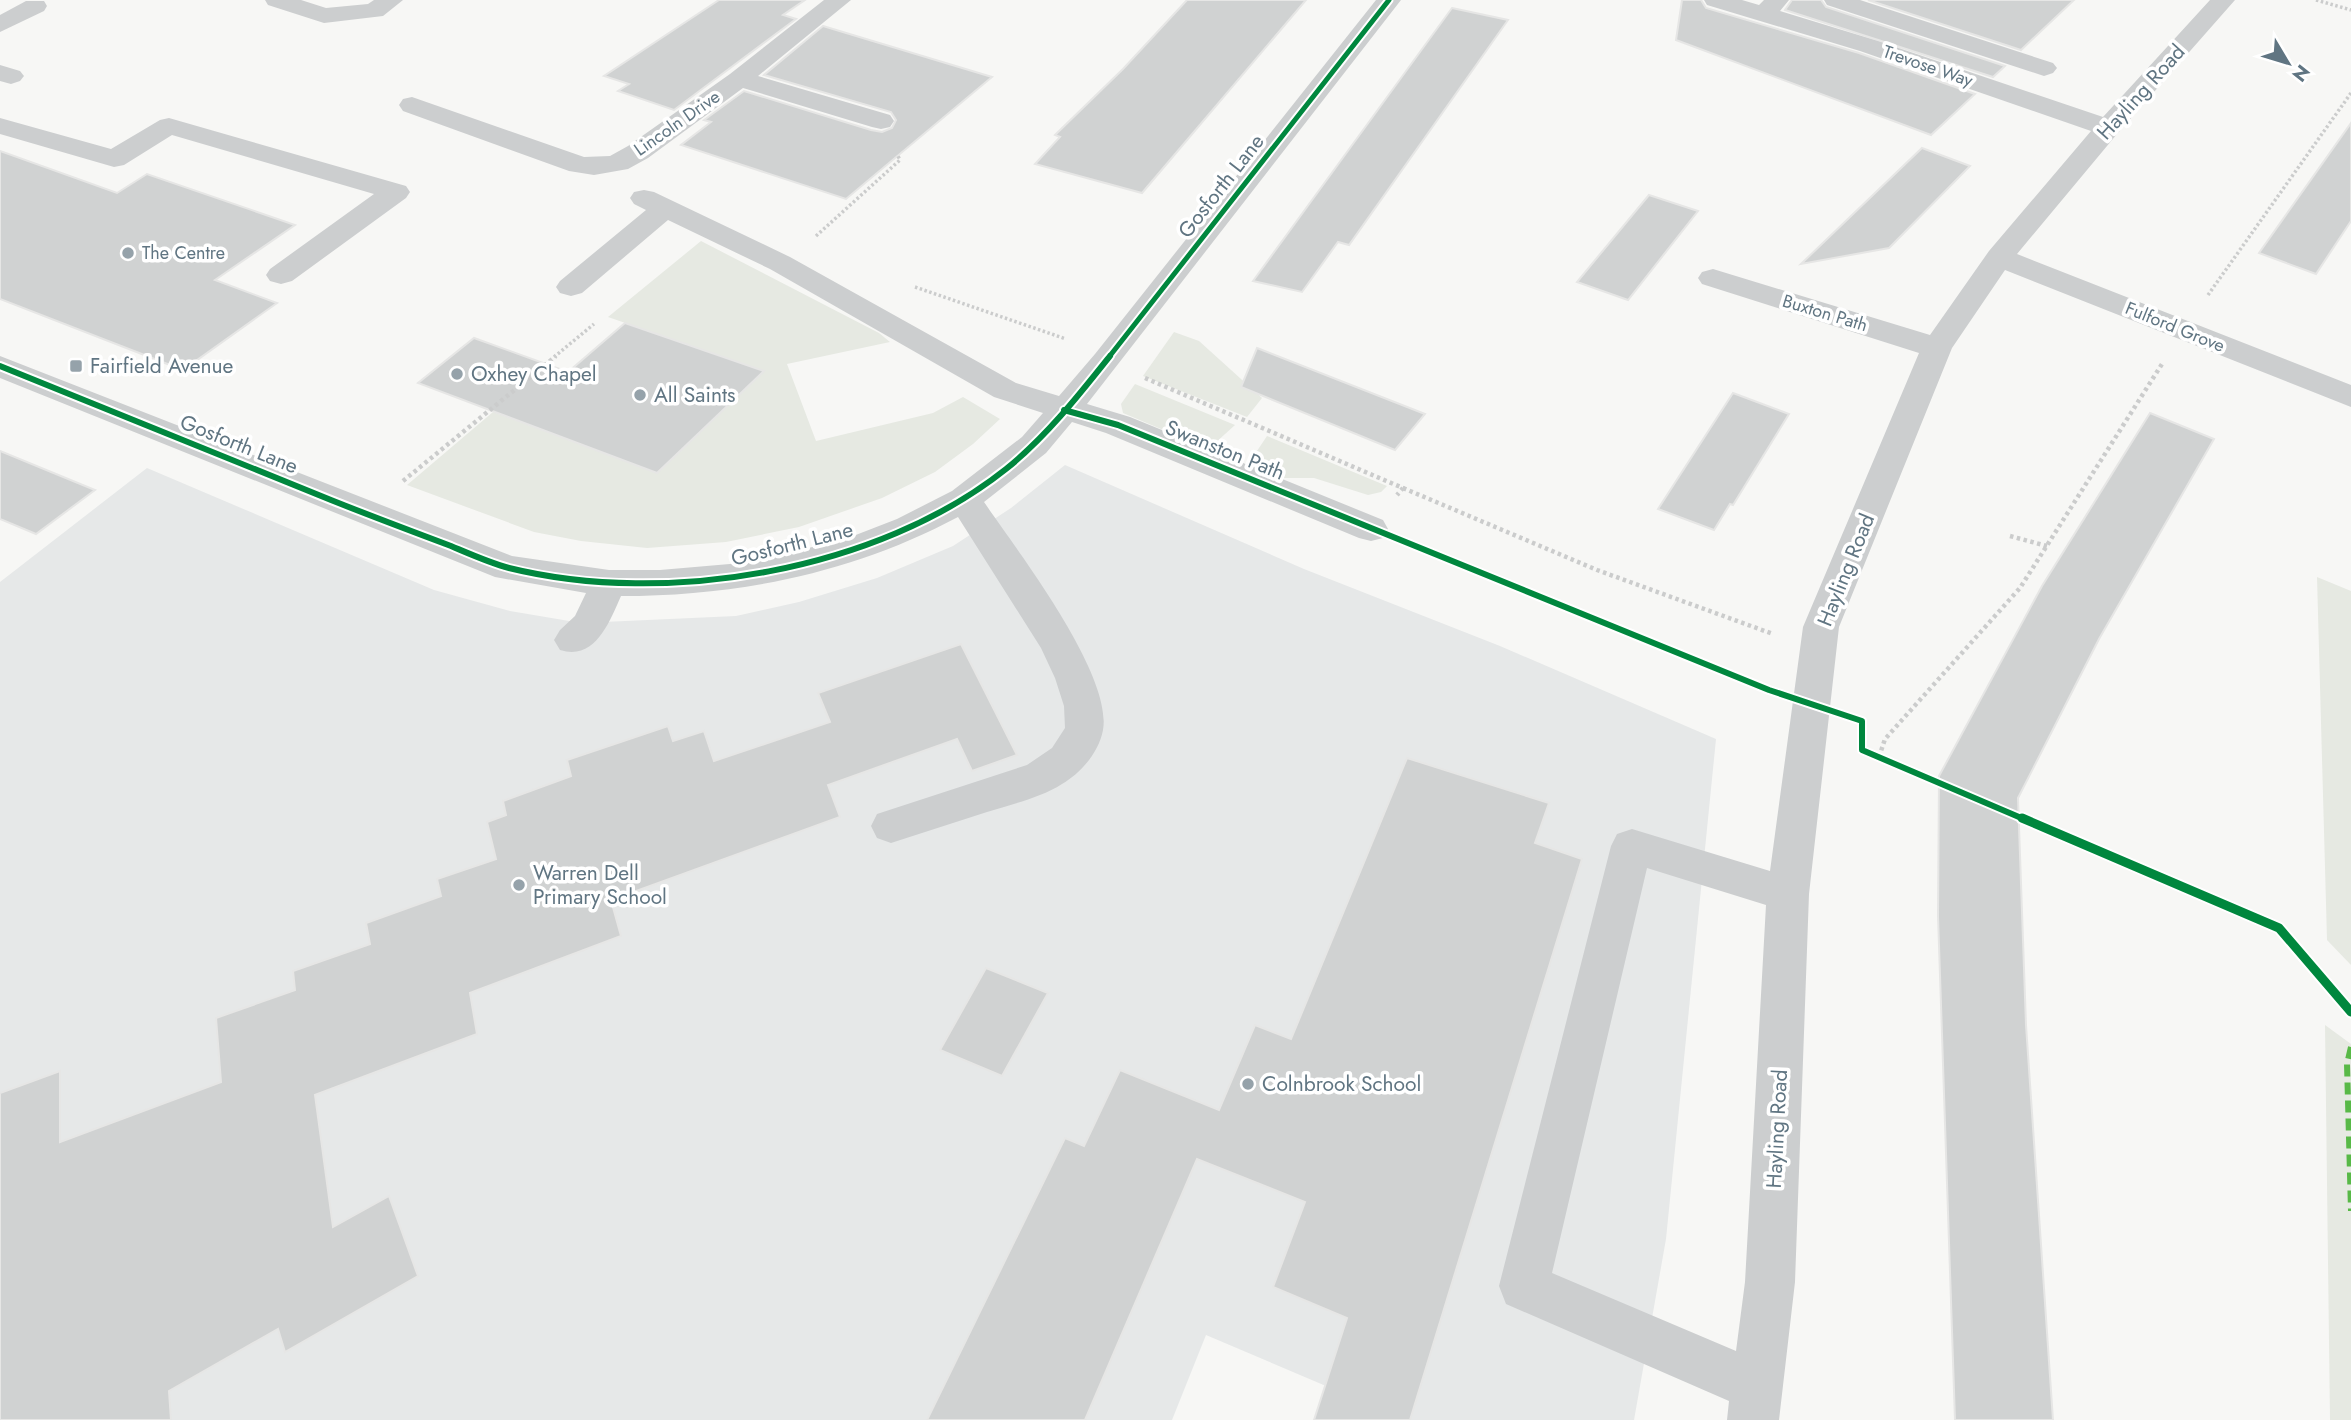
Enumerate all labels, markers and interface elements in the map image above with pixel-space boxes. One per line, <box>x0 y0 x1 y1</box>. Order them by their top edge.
north arrow <box>2253 28 2323 98</box>
street label: Trevose Way <box>1879 38 1977 94</box>
street label: Hayling Road <box>2090 38 2192 146</box>
text: N <box>2286 59 2316 87</box>
street label: Lincoln Drive <box>629 84 725 162</box>
street label: Gosforth Lane <box>1171 128 1271 244</box>
place label: The Centre <box>142 240 225 266</box>
marker: The Centre <box>120 245 136 261</box>
street label: Buxton Path <box>1779 288 1871 338</box>
street label: Fulford Grove <box>2121 295 2229 359</box>
place label: Fairfield Avenue <box>90 351 234 381</box>
marker: Fairfield Avenue <box>68 358 84 374</box>
place label: Oxhey Chapel <box>471 359 597 389</box>
marker: Oxhey Chapel <box>449 366 465 382</box>
place label: All Saints <box>654 380 735 410</box>
marker: All Saints <box>632 387 648 403</box>
street label: Gosforth Lane <box>176 407 303 481</box>
street label: Swanston Path <box>1161 412 1289 488</box>
street label: Hayling Road <box>1810 509 1882 631</box>
street label: Gosforth Lane <box>728 514 856 574</box>
place label: Warren Dell Primary School <box>533 858 667 912</box>
marker: Warren Dell Primary School <box>511 877 527 893</box>
place label: Colnbrook School <box>1262 1069 1421 1099</box>
street label: Hayling Road <box>1759 1069 1795 1189</box>
marker: Colnbrook School <box>1240 1076 1256 1092</box>

